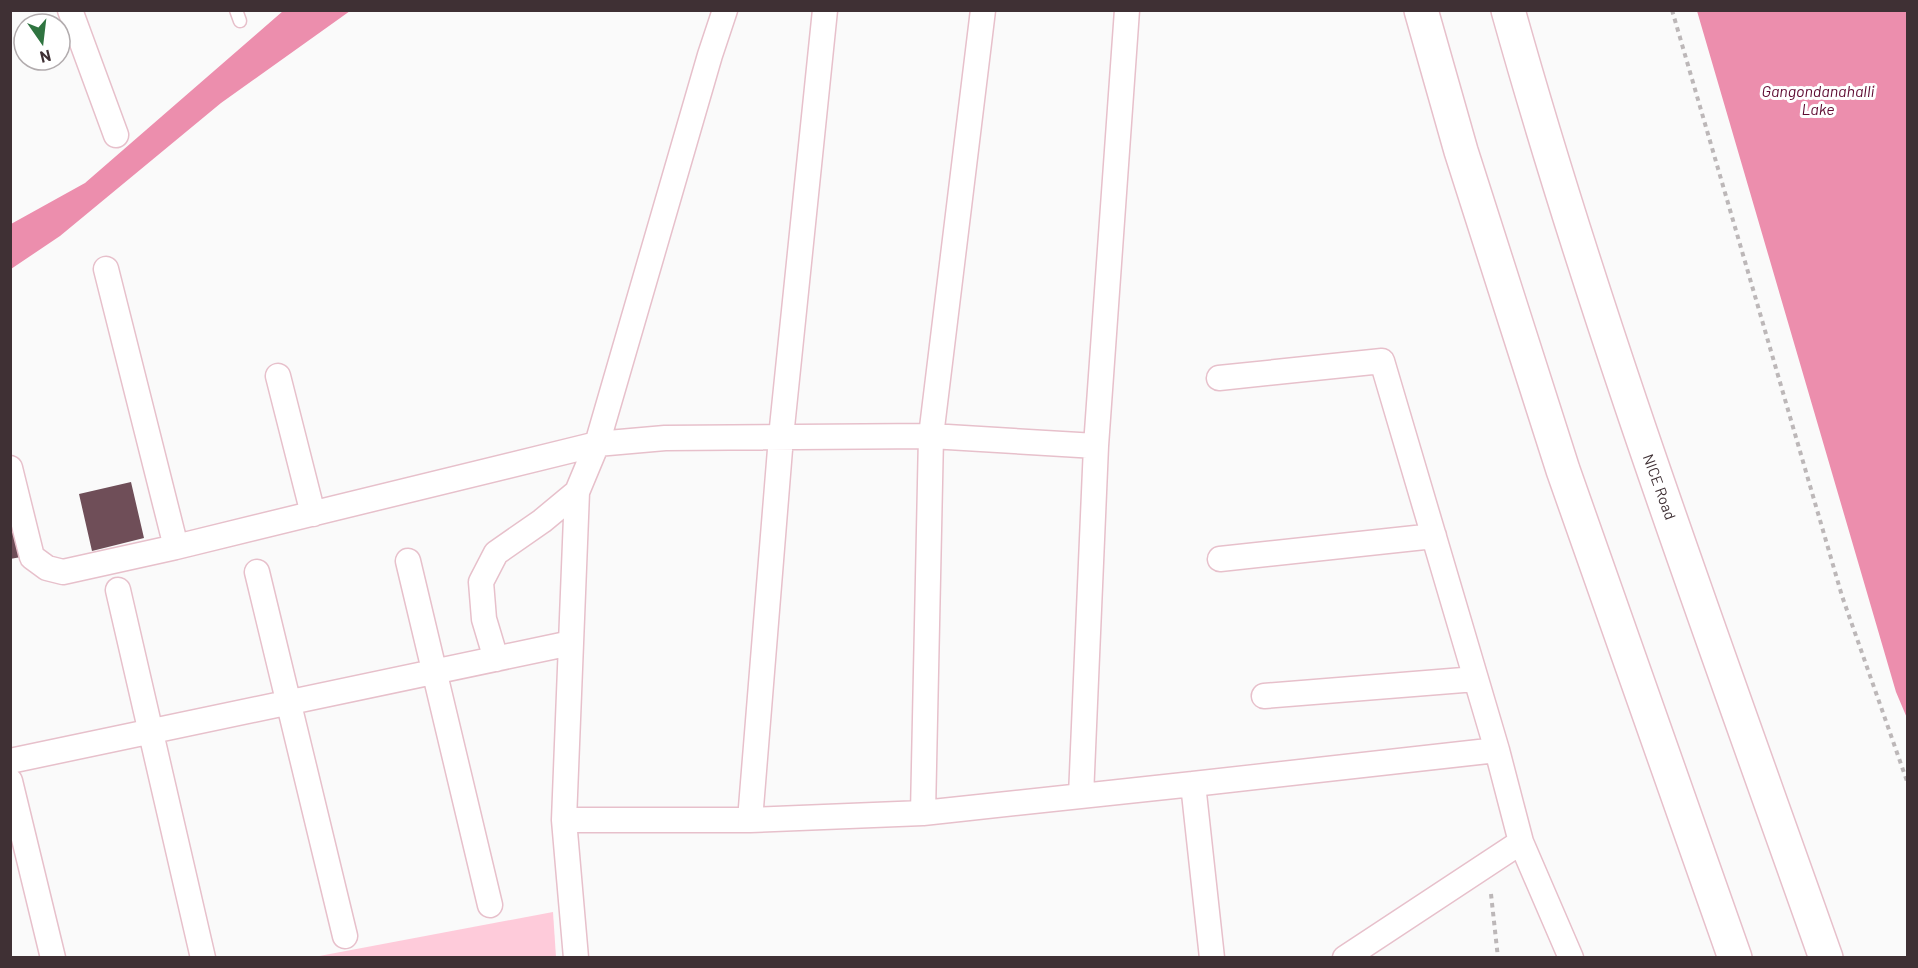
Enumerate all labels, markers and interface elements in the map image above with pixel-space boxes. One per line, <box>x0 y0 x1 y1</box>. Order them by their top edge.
north arrow <box>12 12 72 72</box>
text: N <box>38 47 53 68</box>
water label: Gangondanahalli Lake <box>1762 81 1874 118</box>
street label: NICE Road <box>1640 451 1680 522</box>

